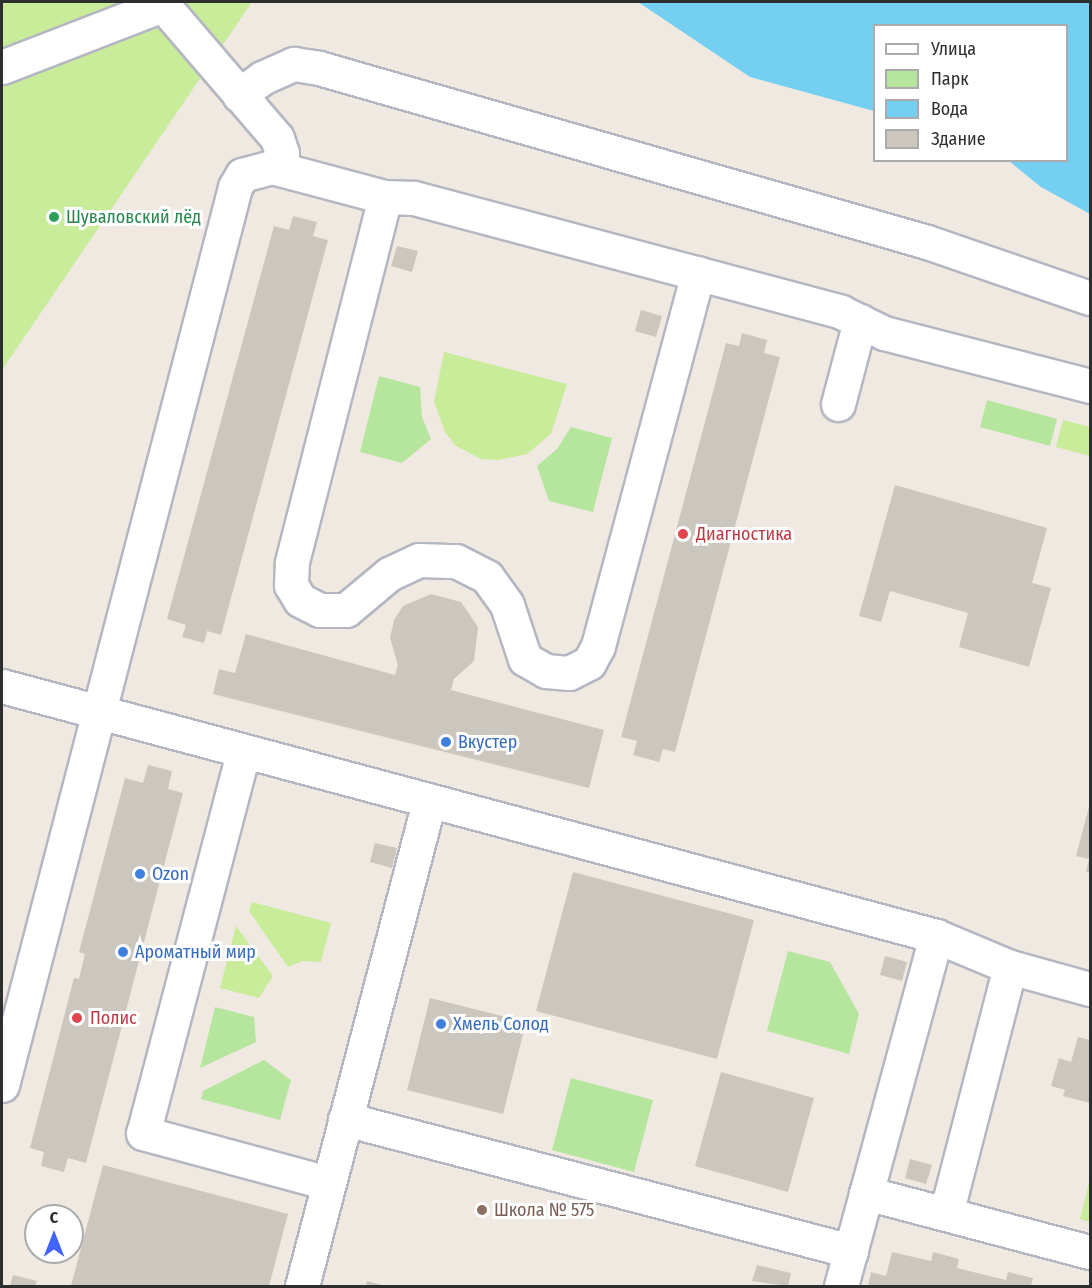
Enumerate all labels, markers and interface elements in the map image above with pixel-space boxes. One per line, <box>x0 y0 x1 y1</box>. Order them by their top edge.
legend <box>873 24 1068 162</box>
text: Улица <box>931 38 976 60</box>
text: Парк <box>931 68 969 90</box>
text: Вода <box>931 98 968 120</box>
text: Здание <box>931 128 986 150</box>
place label: Шуваловский лёд <box>66 206 201 228</box>
marker: Шуваловский лёд <box>47 210 61 224</box>
place label: Диагностика <box>696 523 792 545</box>
marker: Диагностика <box>674 525 692 543</box>
place label: Вкустер <box>458 731 517 753</box>
marker: Вкустер <box>439 735 453 749</box>
place label: Ozon <box>152 863 189 885</box>
marker: Ozon <box>133 867 147 881</box>
place label: Ароматный мир <box>135 941 256 963</box>
marker: Ароматный мир <box>116 945 130 959</box>
place label: Полис <box>90 1007 137 1029</box>
marker: Полис <box>68 1009 86 1027</box>
place label: Хмель Солод <box>453 1013 549 1035</box>
marker: Хмель Солод <box>434 1017 448 1031</box>
place label: Школа № 575 <box>494 1199 594 1221</box>
marker: Школа № 575 <box>475 1203 489 1217</box>
north arrow <box>24 1204 84 1264</box>
text: С <box>50 1208 58 1227</box>

